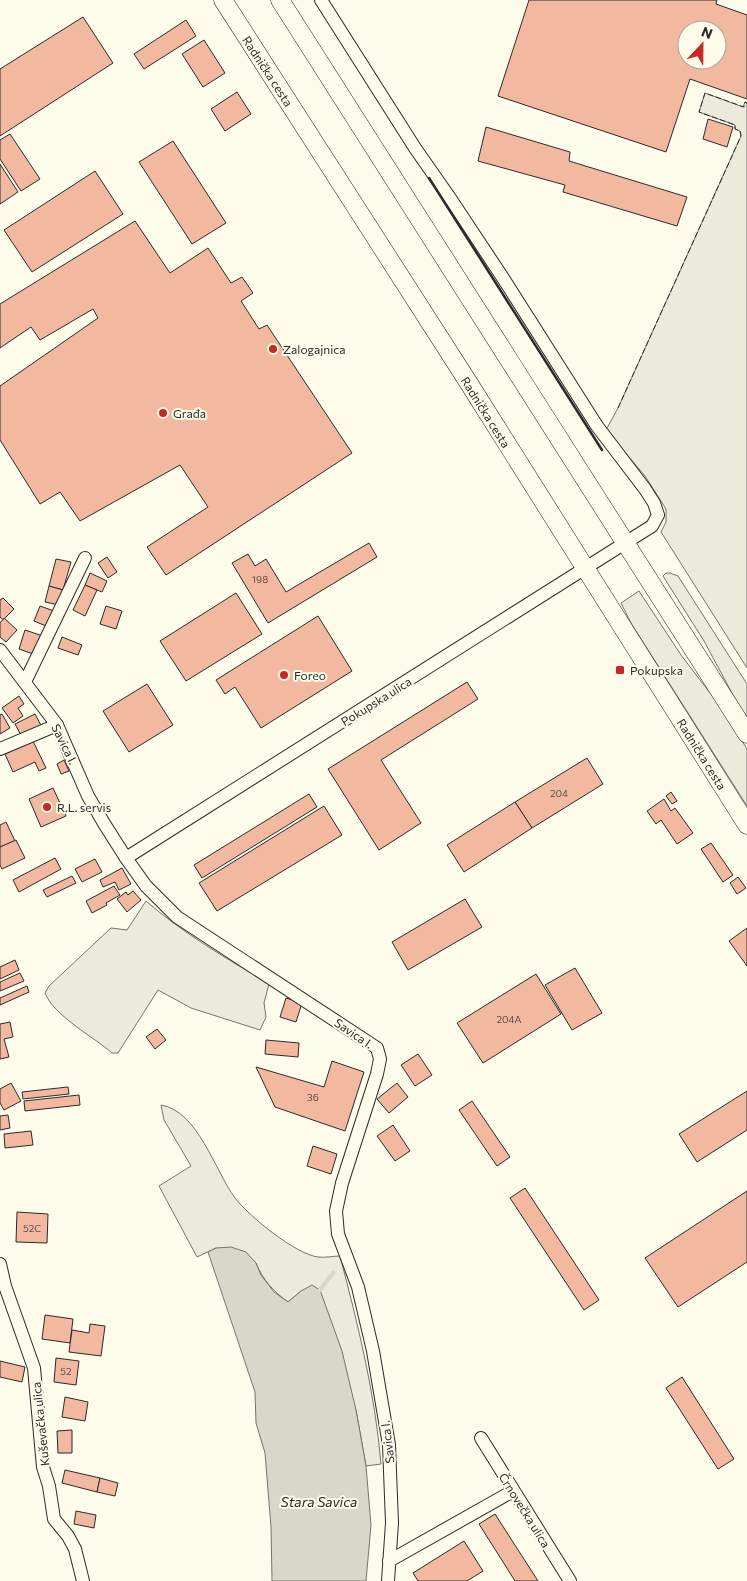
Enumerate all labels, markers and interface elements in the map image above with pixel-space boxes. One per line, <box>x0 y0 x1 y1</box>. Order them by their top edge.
north arrow <box>677 20 727 70</box>
text: N <box>699 23 715 42</box>
street label: Radnička cesta <box>240 33 296 109</box>
place label: Zalogajnica <box>283 342 345 356</box>
marker: Zalogajnica <box>267 343 279 355</box>
street label: Radnička cesta <box>459 374 513 450</box>
place label: Građa <box>173 406 206 420</box>
marker: Građa <box>157 407 169 419</box>
house number: 198 <box>252 573 268 585</box>
place label: Pokupska <box>630 663 683 677</box>
marker: Pokupska <box>614 664 626 676</box>
place label: Foreo <box>294 668 326 682</box>
marker: Foreo <box>278 669 290 681</box>
street label: Pokupska ulica <box>338 674 414 728</box>
street label: Radnička cesta <box>675 716 729 792</box>
street label: Savica I. <box>49 722 81 767</box>
house number: 204 <box>550 787 568 799</box>
place label: R.L. servis <box>57 800 111 814</box>
marker: R.L. servis <box>41 801 53 813</box>
house number: 204A <box>497 1013 522 1025</box>
street label: Savica I. <box>332 1015 376 1051</box>
house number: 36 <box>307 1091 319 1103</box>
house number: 52C <box>23 1222 41 1234</box>
house number: 52 <box>60 1365 72 1377</box>
street label: Kuševačka ulica <box>29 1381 51 1467</box>
street label: Savica I. <box>377 1420 397 1464</box>
street label: Črnovečka ulica <box>496 1470 554 1550</box>
water label: Stara Savica <box>281 1493 357 1510</box>

